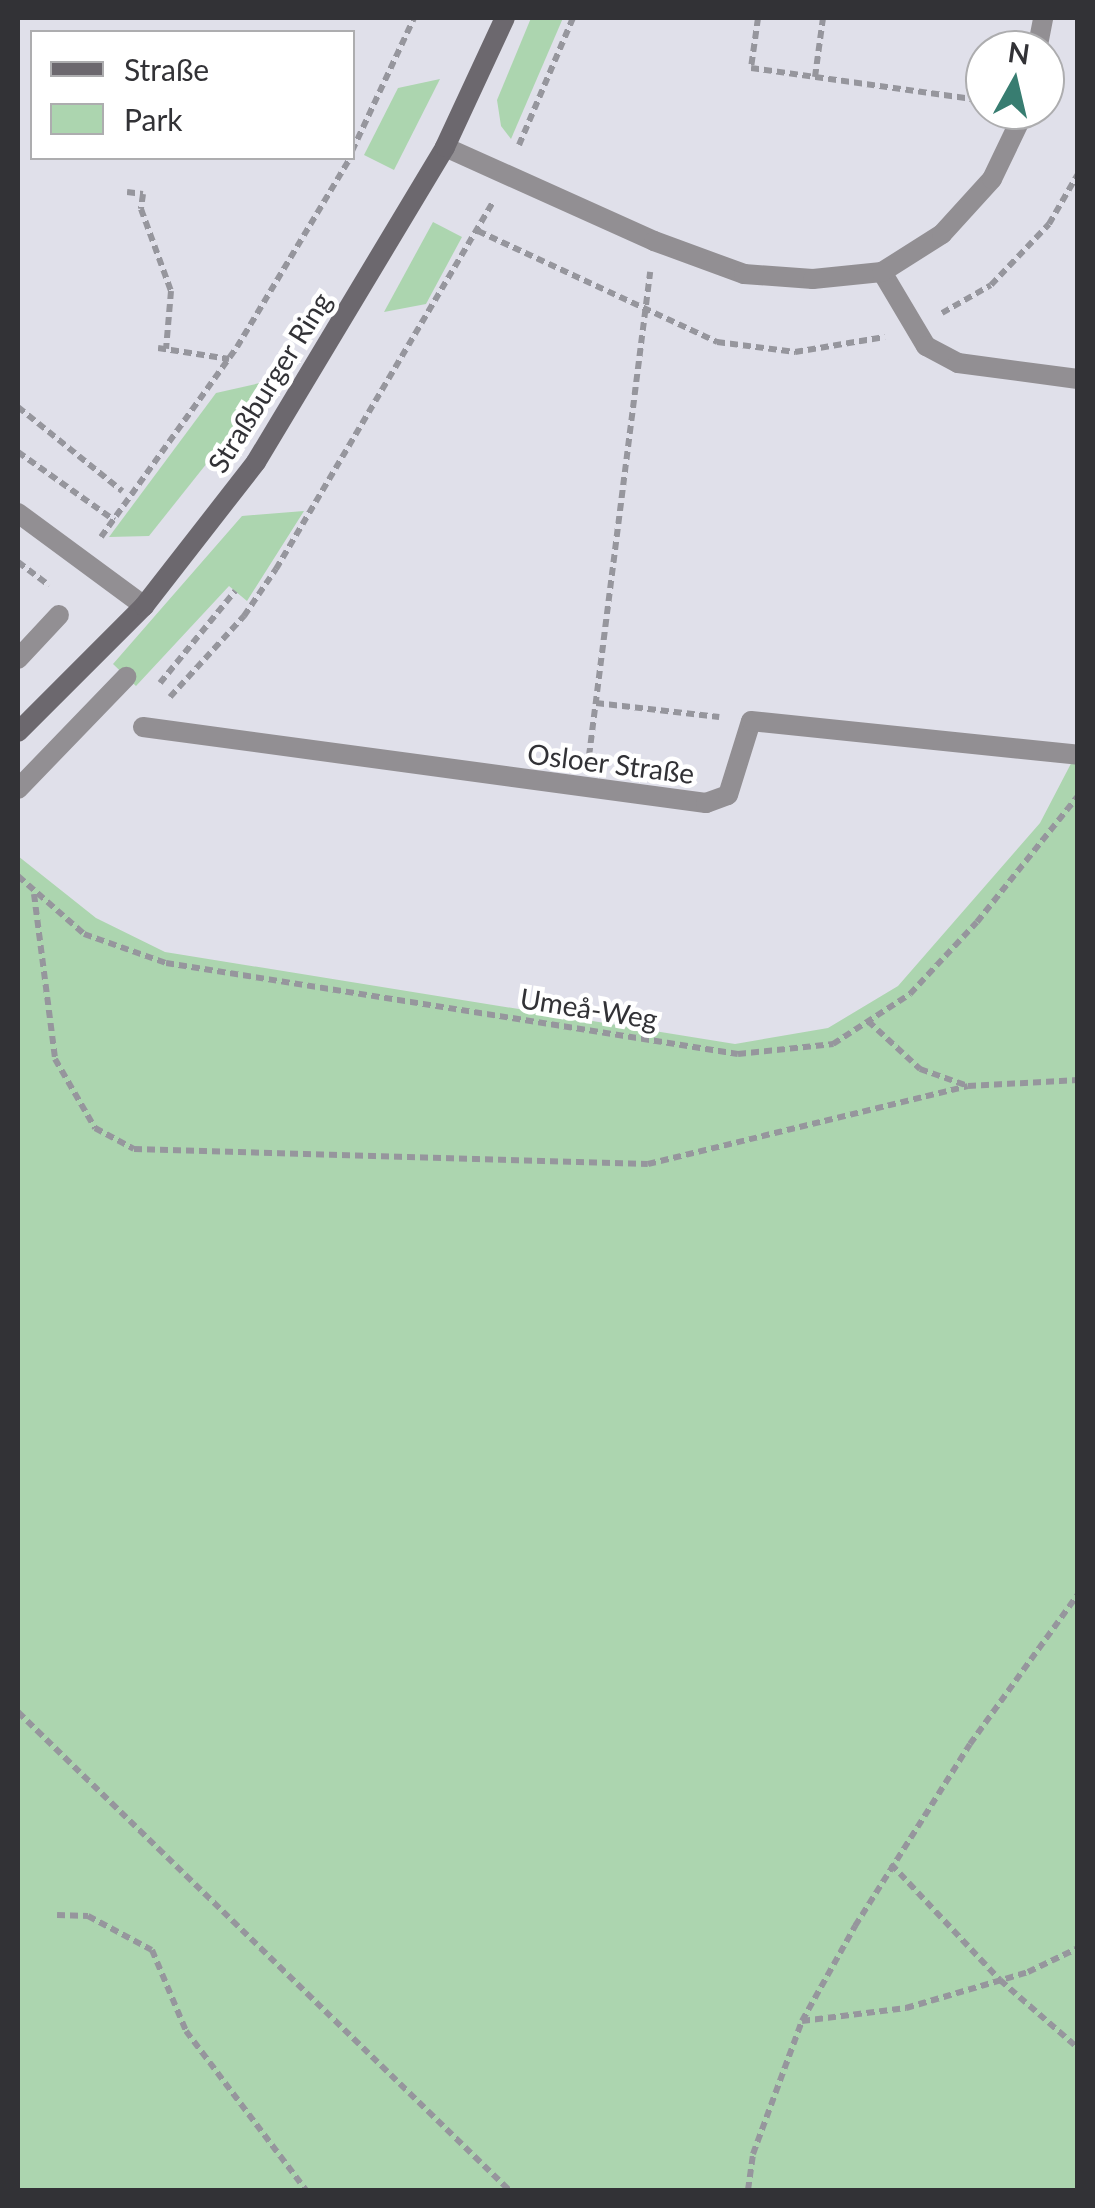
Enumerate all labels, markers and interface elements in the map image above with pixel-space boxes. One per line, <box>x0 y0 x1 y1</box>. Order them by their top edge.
legend <box>30 30 355 160</box>
north arrow <box>965 30 1065 130</box>
text: N <box>1006 34 1032 71</box>
text: Straße <box>124 51 209 87</box>
text: Park <box>124 101 183 137</box>
street label: Straßburger Ring <box>200 285 338 479</box>
street label: Osloer Straße <box>525 736 697 790</box>
street label: Umeå-Weg <box>518 981 660 1035</box>

